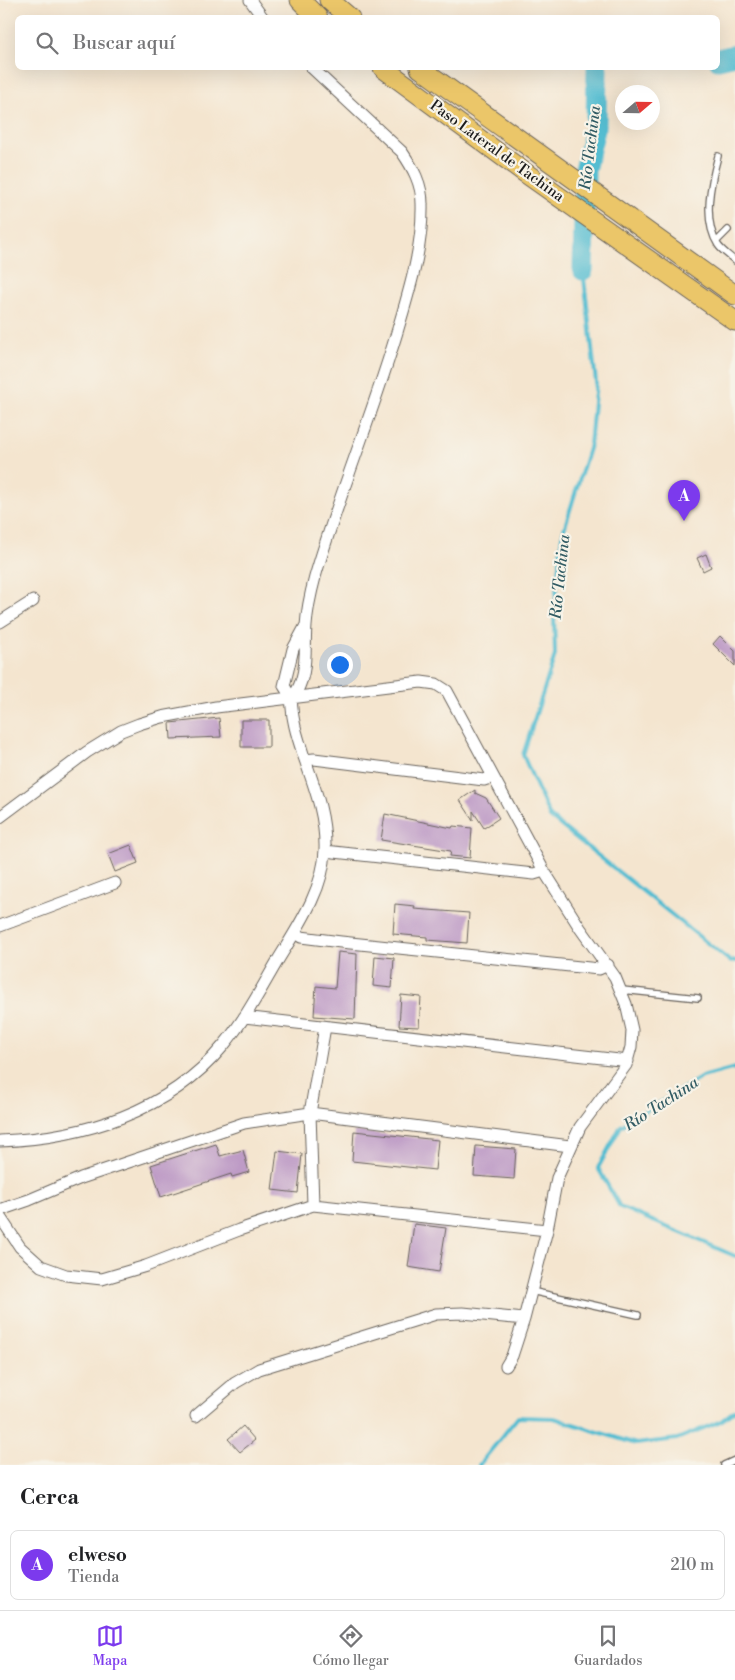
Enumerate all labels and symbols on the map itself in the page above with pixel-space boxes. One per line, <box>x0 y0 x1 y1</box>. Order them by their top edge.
north arrow <box>615 85 660 130</box>
street label: Paso Lateral de Tachina <box>426 96 568 206</box>
water label: Río Tachina <box>575 104 605 192</box>
pin: A <box>668 480 700 521</box>
water label: Río Tachina <box>546 534 574 621</box>
your location <box>327 652 353 678</box>
water label: Río Tachina <box>619 1072 702 1136</box>

